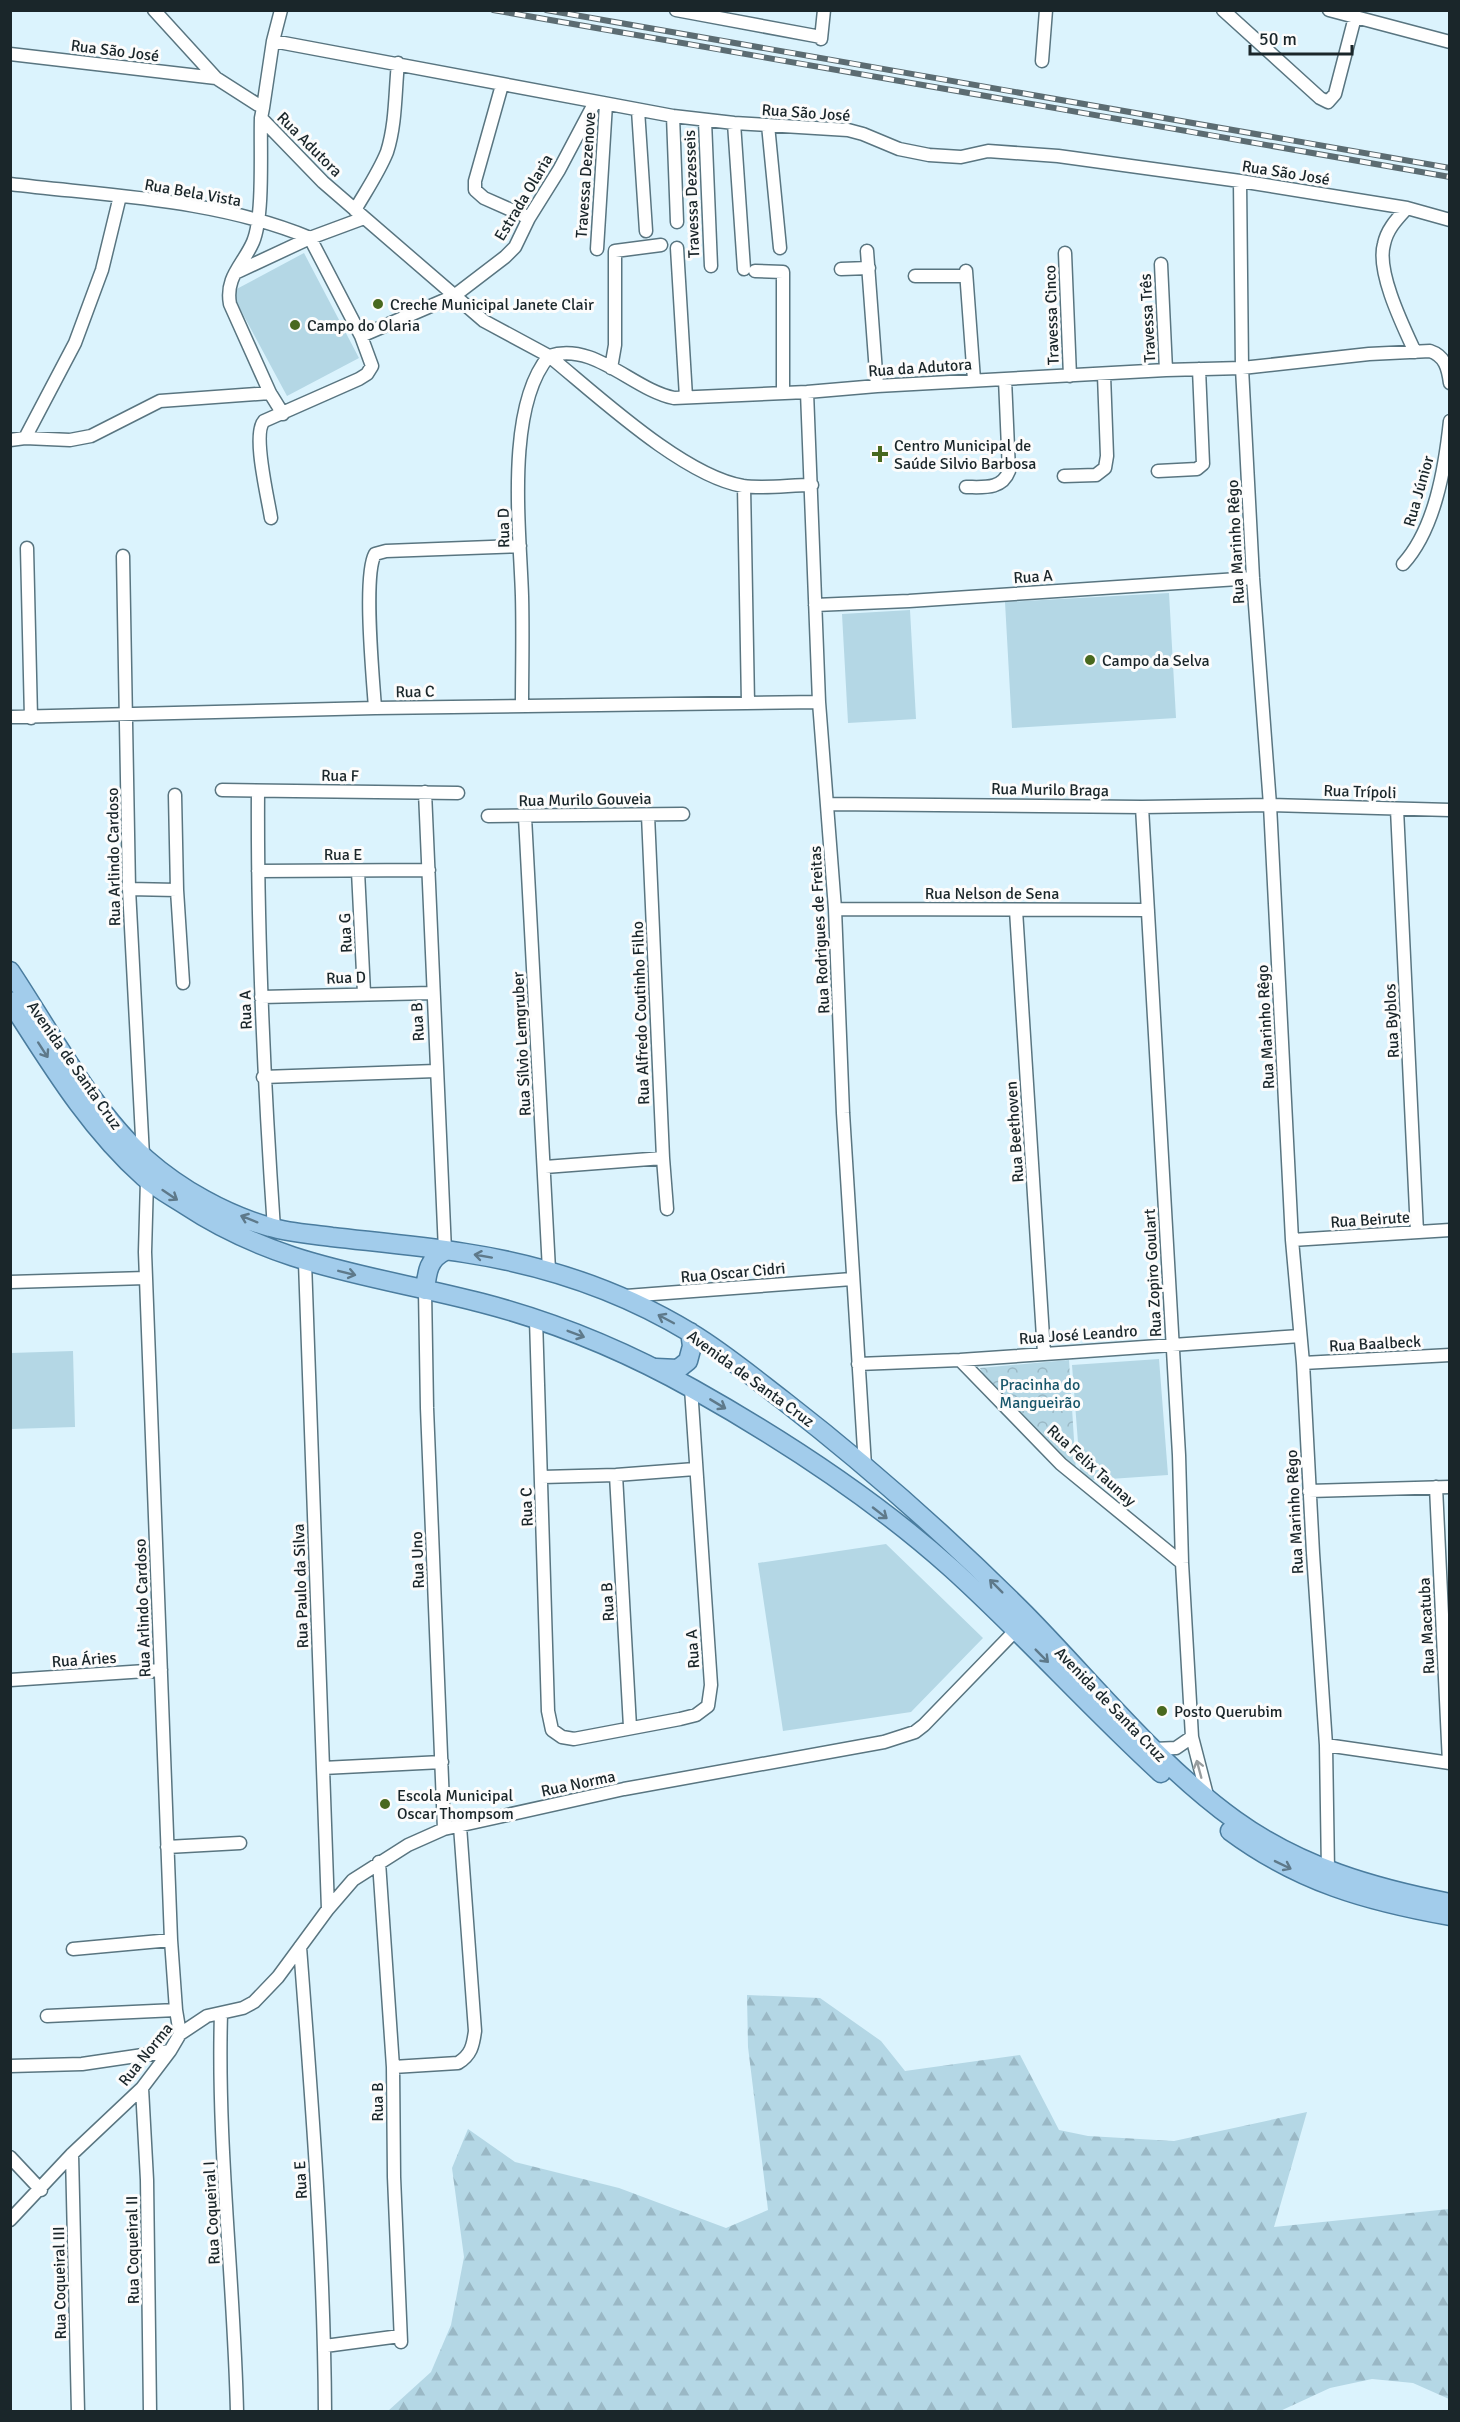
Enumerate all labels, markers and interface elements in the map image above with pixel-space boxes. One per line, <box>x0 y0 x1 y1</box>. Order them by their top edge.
scale bar <box>1250 18 1352 56</box>
text: 50 m <box>1259 28 1297 50</box>
street label: Rua São José <box>70 36 160 66</box>
street label: Rua São José <box>761 100 851 126</box>
street label: Rua Adutora <box>272 108 346 182</box>
street label: Travessa Dezenove <box>572 111 600 239</box>
street label: Travessa Dezesseis <box>680 130 704 258</box>
street label: Estrada Olaria <box>490 151 558 244</box>
street label: Rua São José <box>1240 156 1331 190</box>
street label: Rua Bela Vista <box>143 175 243 211</box>
street label: Travessa Cinco <box>1040 265 1064 365</box>
street label: Travessa Três <box>1136 273 1160 363</box>
place label: Creche Municipal Janete Clair <box>390 295 594 315</box>
marker: Creche Municipal Janete Clair <box>371 297 385 311</box>
place label: Campo do Olaria <box>307 316 420 336</box>
marker: Campo do Olaria <box>288 318 302 332</box>
street label: Rua da Adutora <box>867 354 973 382</box>
place label: Centro Municipal de Saúde Silvio Barbosa <box>894 436 1036 474</box>
marker: Centro Municipal de Saúde Silvio Barbosa <box>871 445 889 463</box>
street label: Rua Júnior <box>1399 453 1439 529</box>
street label: Rua Marinho Rêgo <box>1223 479 1249 605</box>
street label: Rua D <box>494 508 514 548</box>
street label: Rua A <box>1013 566 1054 588</box>
place label: Campo da Selva <box>1102 651 1210 671</box>
marker: Campo da Selva <box>1083 653 1097 667</box>
street label: Rua C <box>395 682 435 702</box>
street label: Rua F <box>321 766 359 786</box>
street label: Rua Murilo Braga <box>991 779 1109 801</box>
street label: Rua Trípoli <box>1323 781 1397 803</box>
street label: Rua Arlindo Cardoso <box>103 787 125 927</box>
street label: Rua Murilo Gouveia <box>518 789 652 811</box>
street label: Rua E <box>324 845 362 865</box>
street label: Rua Rodrigues de Freitas <box>806 845 834 1015</box>
street label: Rua Nelson de Sena <box>925 884 1059 904</box>
street label: Rua G <box>335 912 357 953</box>
street label: Rua Alfredo Coutinho Filho <box>628 921 654 1105</box>
street label: Rua Marinho Rêgo <box>1253 964 1279 1090</box>
street label: Rua D <box>326 967 366 989</box>
street label: Rua Sílvio Lemgruber <box>508 971 536 1117</box>
street label: Rua Byblos <box>1380 983 1404 1059</box>
street label: Rua A <box>235 990 257 1030</box>
street label: Avenida de Santa Cruz <box>22 997 126 1134</box>
street label: Rua B <box>407 1002 429 1042</box>
one-way arrow <box>36 1041 49 1058</box>
street label: Rua Beethoven <box>1001 1081 1029 1183</box>
one-way arrow <box>161 1189 177 1201</box>
street label: Rua Beirute <box>1330 1207 1411 1233</box>
street label: Rua Zopiro Goulart <box>1140 1208 1166 1338</box>
one-way arrow <box>240 1213 259 1224</box>
one-way arrow <box>473 1250 493 1261</box>
street label: Rua Oscar Cidri <box>680 1258 786 1288</box>
one-way arrow <box>337 1267 356 1279</box>
one-way arrow <box>658 1313 675 1325</box>
street label: Rua José Leandro <box>1018 1321 1138 1349</box>
street label: Avenida de Santa Cruz <box>683 1326 818 1432</box>
one-way arrow <box>566 1329 584 1340</box>
street label: Rua Baalbeck <box>1328 1332 1422 1356</box>
park label: Pracinha do Mangueirão <box>999 1375 1081 1413</box>
one-way arrow <box>709 1398 726 1410</box>
street label: Rua Felix Taunay <box>1043 1421 1140 1511</box>
street label: Rua Marinho Rêgo <box>1282 1449 1308 1575</box>
street label: Rua C <box>516 1487 538 1527</box>
one-way arrow <box>872 1506 888 1519</box>
street label: Rua Paulo da Silva <box>289 1523 313 1649</box>
street label: Rua Uno <box>407 1531 429 1589</box>
street label: Rua Arlindo Cardoso <box>131 1538 155 1678</box>
street label: Rua Macatuba <box>1414 1577 1440 1675</box>
one-way arrow <box>988 1579 1003 1594</box>
street label: Rua B <box>597 1582 619 1622</box>
street label: Rua A <box>682 1628 704 1669</box>
street label: Avenida de Santa Cruz <box>1050 1643 1170 1766</box>
street label: Rua Áries <box>51 1648 117 1672</box>
one-way arrow <box>1034 1648 1049 1663</box>
place label: Posto Querubim <box>1174 1702 1283 1722</box>
marker: Posto Querubim <box>1155 1704 1169 1718</box>
one-way arrow <box>1193 1760 1205 1779</box>
street label: Rua Norma <box>539 1766 617 1802</box>
place label: Escola Municipal Oscar Thompsom <box>397 1786 514 1824</box>
marker: Escola Municipal Oscar Thompsom <box>378 1797 392 1811</box>
one-way arrow <box>1274 1860 1292 1872</box>
street label: Rua Norma <box>114 2019 177 2090</box>
street label: Rua B <box>368 2082 388 2122</box>
street label: Rua E <box>290 2160 312 2200</box>
street label: Rua Coqueiral I <box>199 2161 225 2265</box>
street label: Rua Coqueiral II <box>122 2196 144 2304</box>
street label: Rua Coqueiral III <box>49 2226 71 2340</box>

